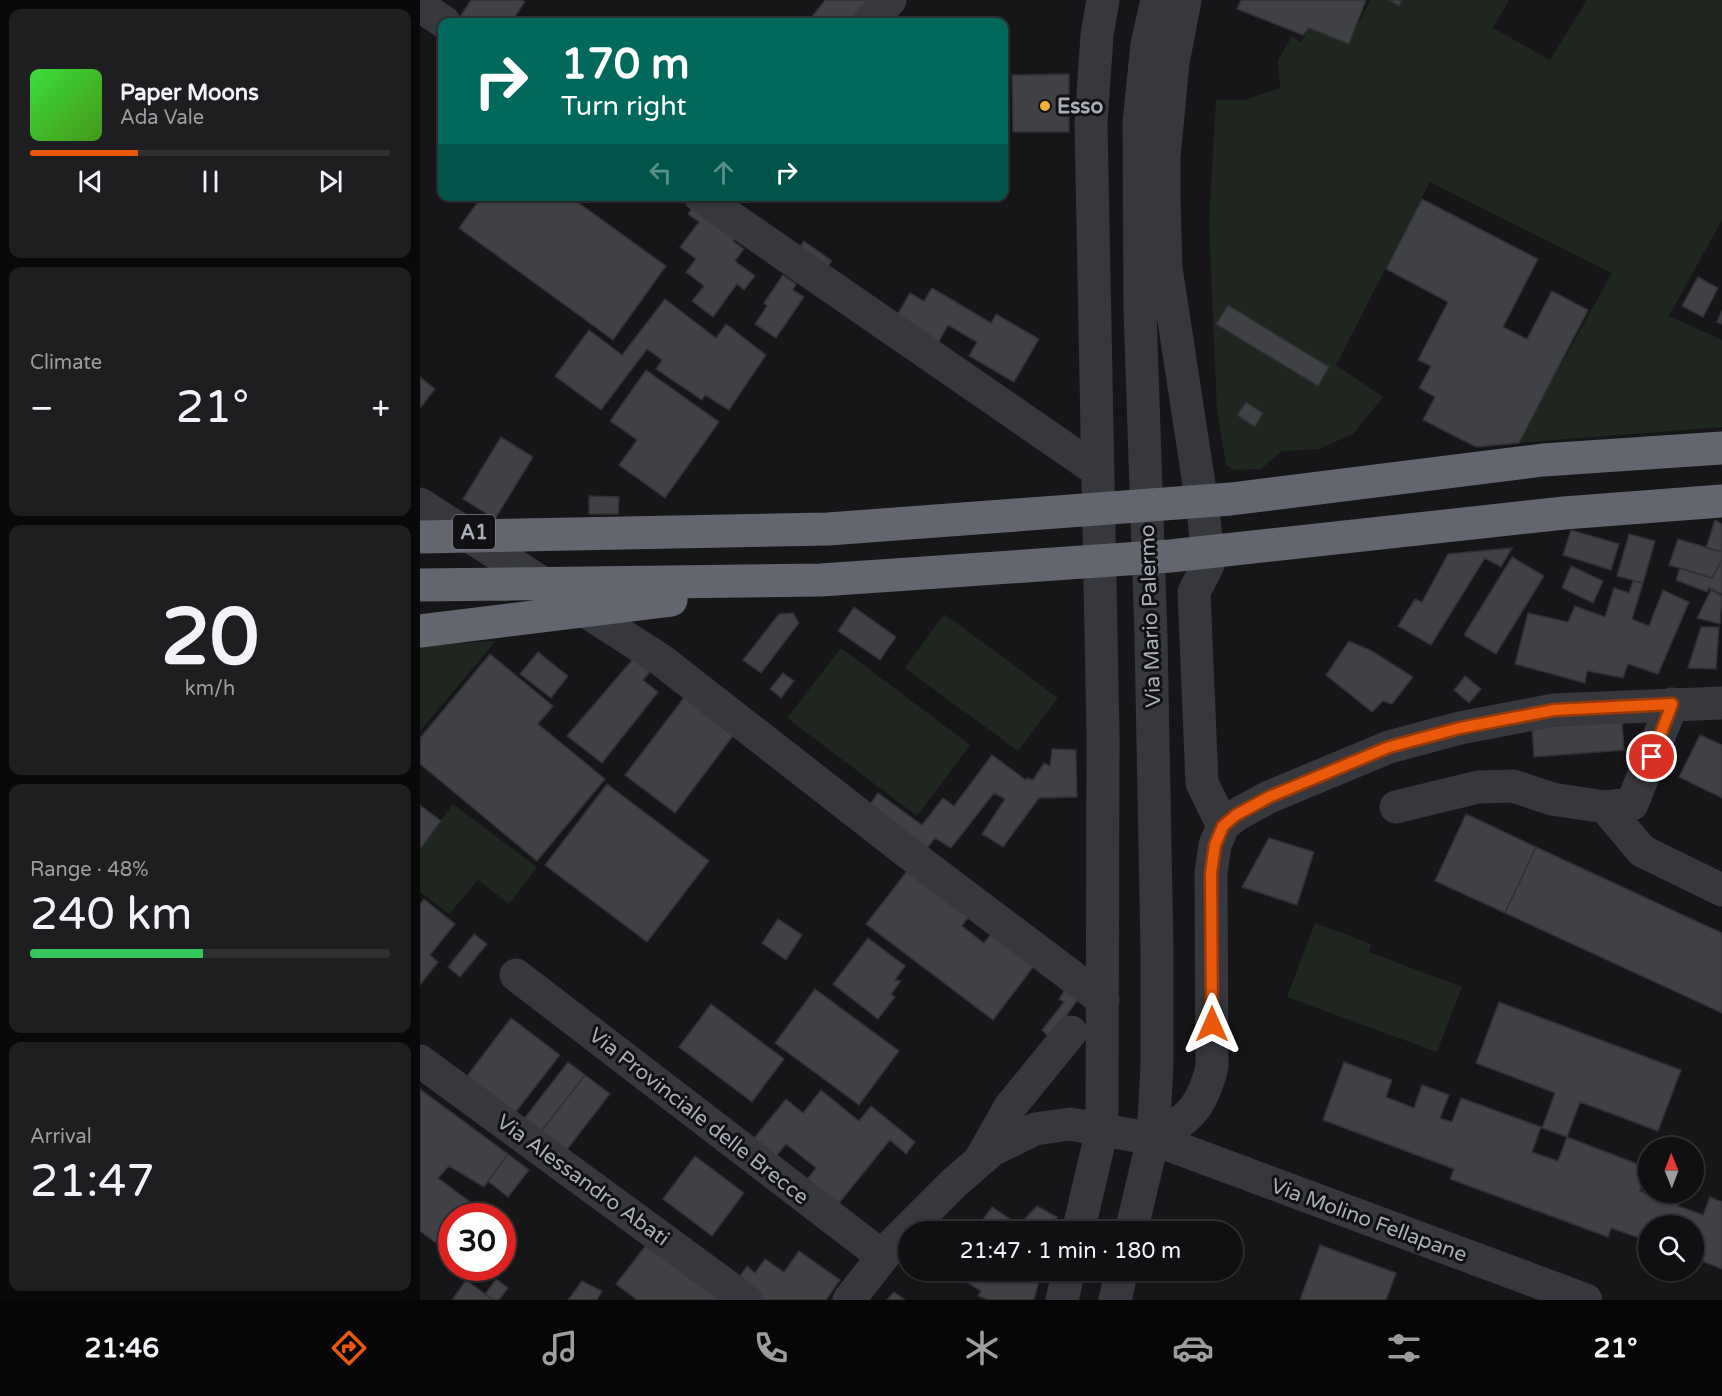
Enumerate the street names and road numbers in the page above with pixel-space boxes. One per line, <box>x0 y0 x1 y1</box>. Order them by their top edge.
road number: A1 <box>453 515 495 549</box>
street label: Via Mario Palermo <box>1135 524 1166 708</box>
street label: Via Provinciale delle Brecce <box>584 1023 814 1210</box>
street label: Via Alessandro Abati <box>492 1109 674 1251</box>
street label: Via Molino Fellapane <box>1267 1173 1470 1268</box>

